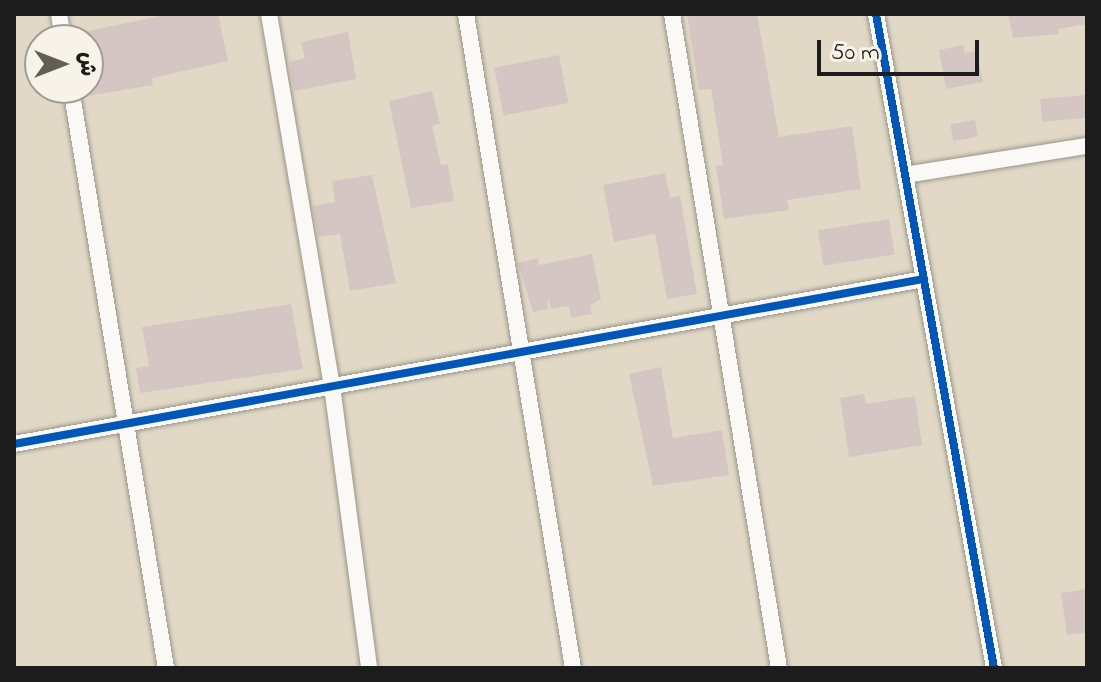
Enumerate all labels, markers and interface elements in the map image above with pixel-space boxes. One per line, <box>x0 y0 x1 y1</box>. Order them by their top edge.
north arrow <box>24 24 104 104</box>
scale bar <box>821 24 983 74</box>
text: 50 m <box>831 36 880 71</box>
text: ش <box>70 52 102 76</box>

